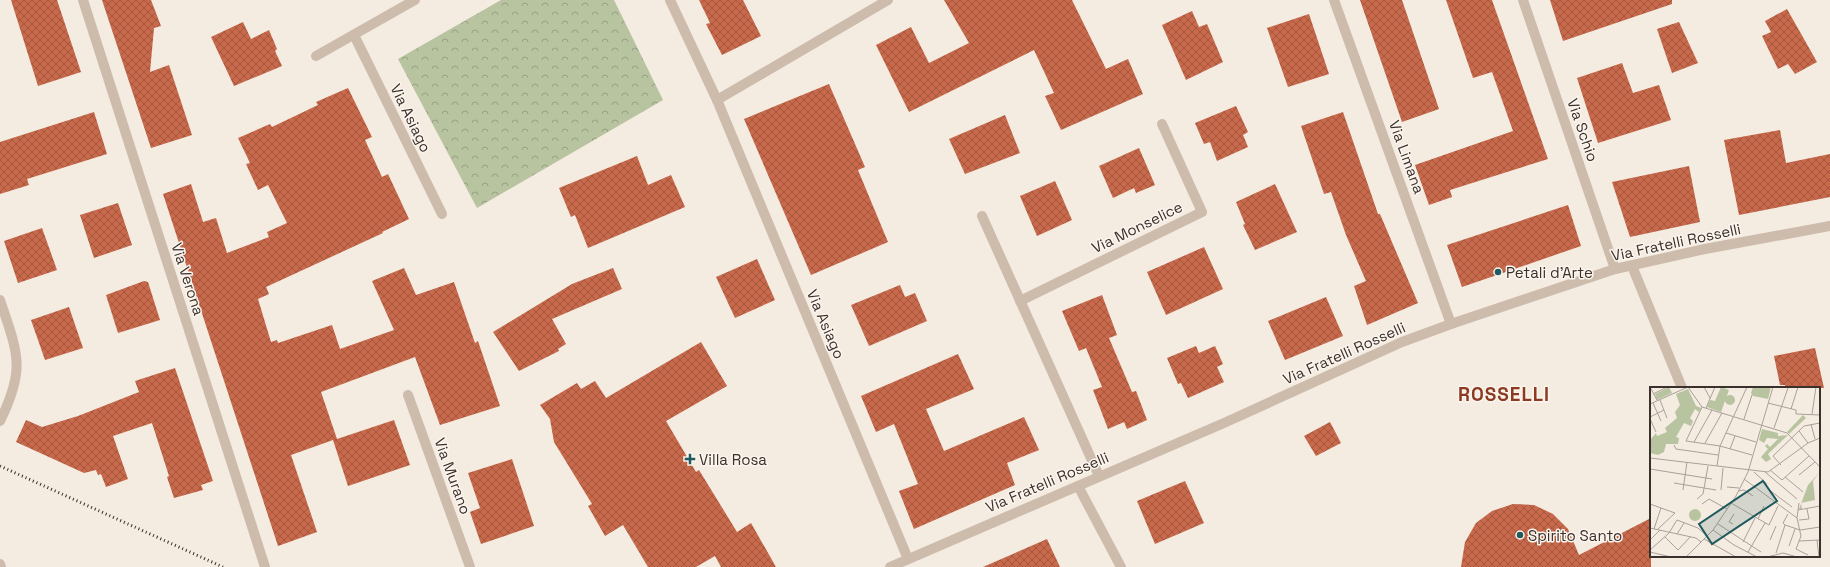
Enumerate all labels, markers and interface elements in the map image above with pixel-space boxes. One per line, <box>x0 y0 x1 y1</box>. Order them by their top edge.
street label: Via Asiago <box>386 81 436 155</box>
street label: Via Schio <box>1563 96 1603 164</box>
street label: Via Limana <box>1385 118 1429 197</box>
street label: Via Monselice <box>1088 197 1186 257</box>
street label: Via Fratelli Rosselli <box>1609 219 1743 265</box>
street label: Via Verona <box>167 240 209 318</box>
place label: Petali d'Arte <box>1506 263 1593 282</box>
marker: Petali d'Arte <box>1493 267 1503 277</box>
street label: Via Asiago <box>803 286 849 362</box>
street label: Via Fratelli Rosselli <box>1280 317 1408 389</box>
district label: ROSSELLI <box>1458 382 1550 407</box>
inset map <box>1650 387 1820 557</box>
street label: Via Murano <box>430 435 476 517</box>
street label: Via Fratelli Rosselli <box>983 447 1111 517</box>
place label: Villa Rosa <box>699 450 767 469</box>
marker: Villa Rosa <box>684 453 696 465</box>
place label: Spirito Santo <box>1528 526 1622 545</box>
marker: Spirito Santo <box>1515 530 1525 540</box>

